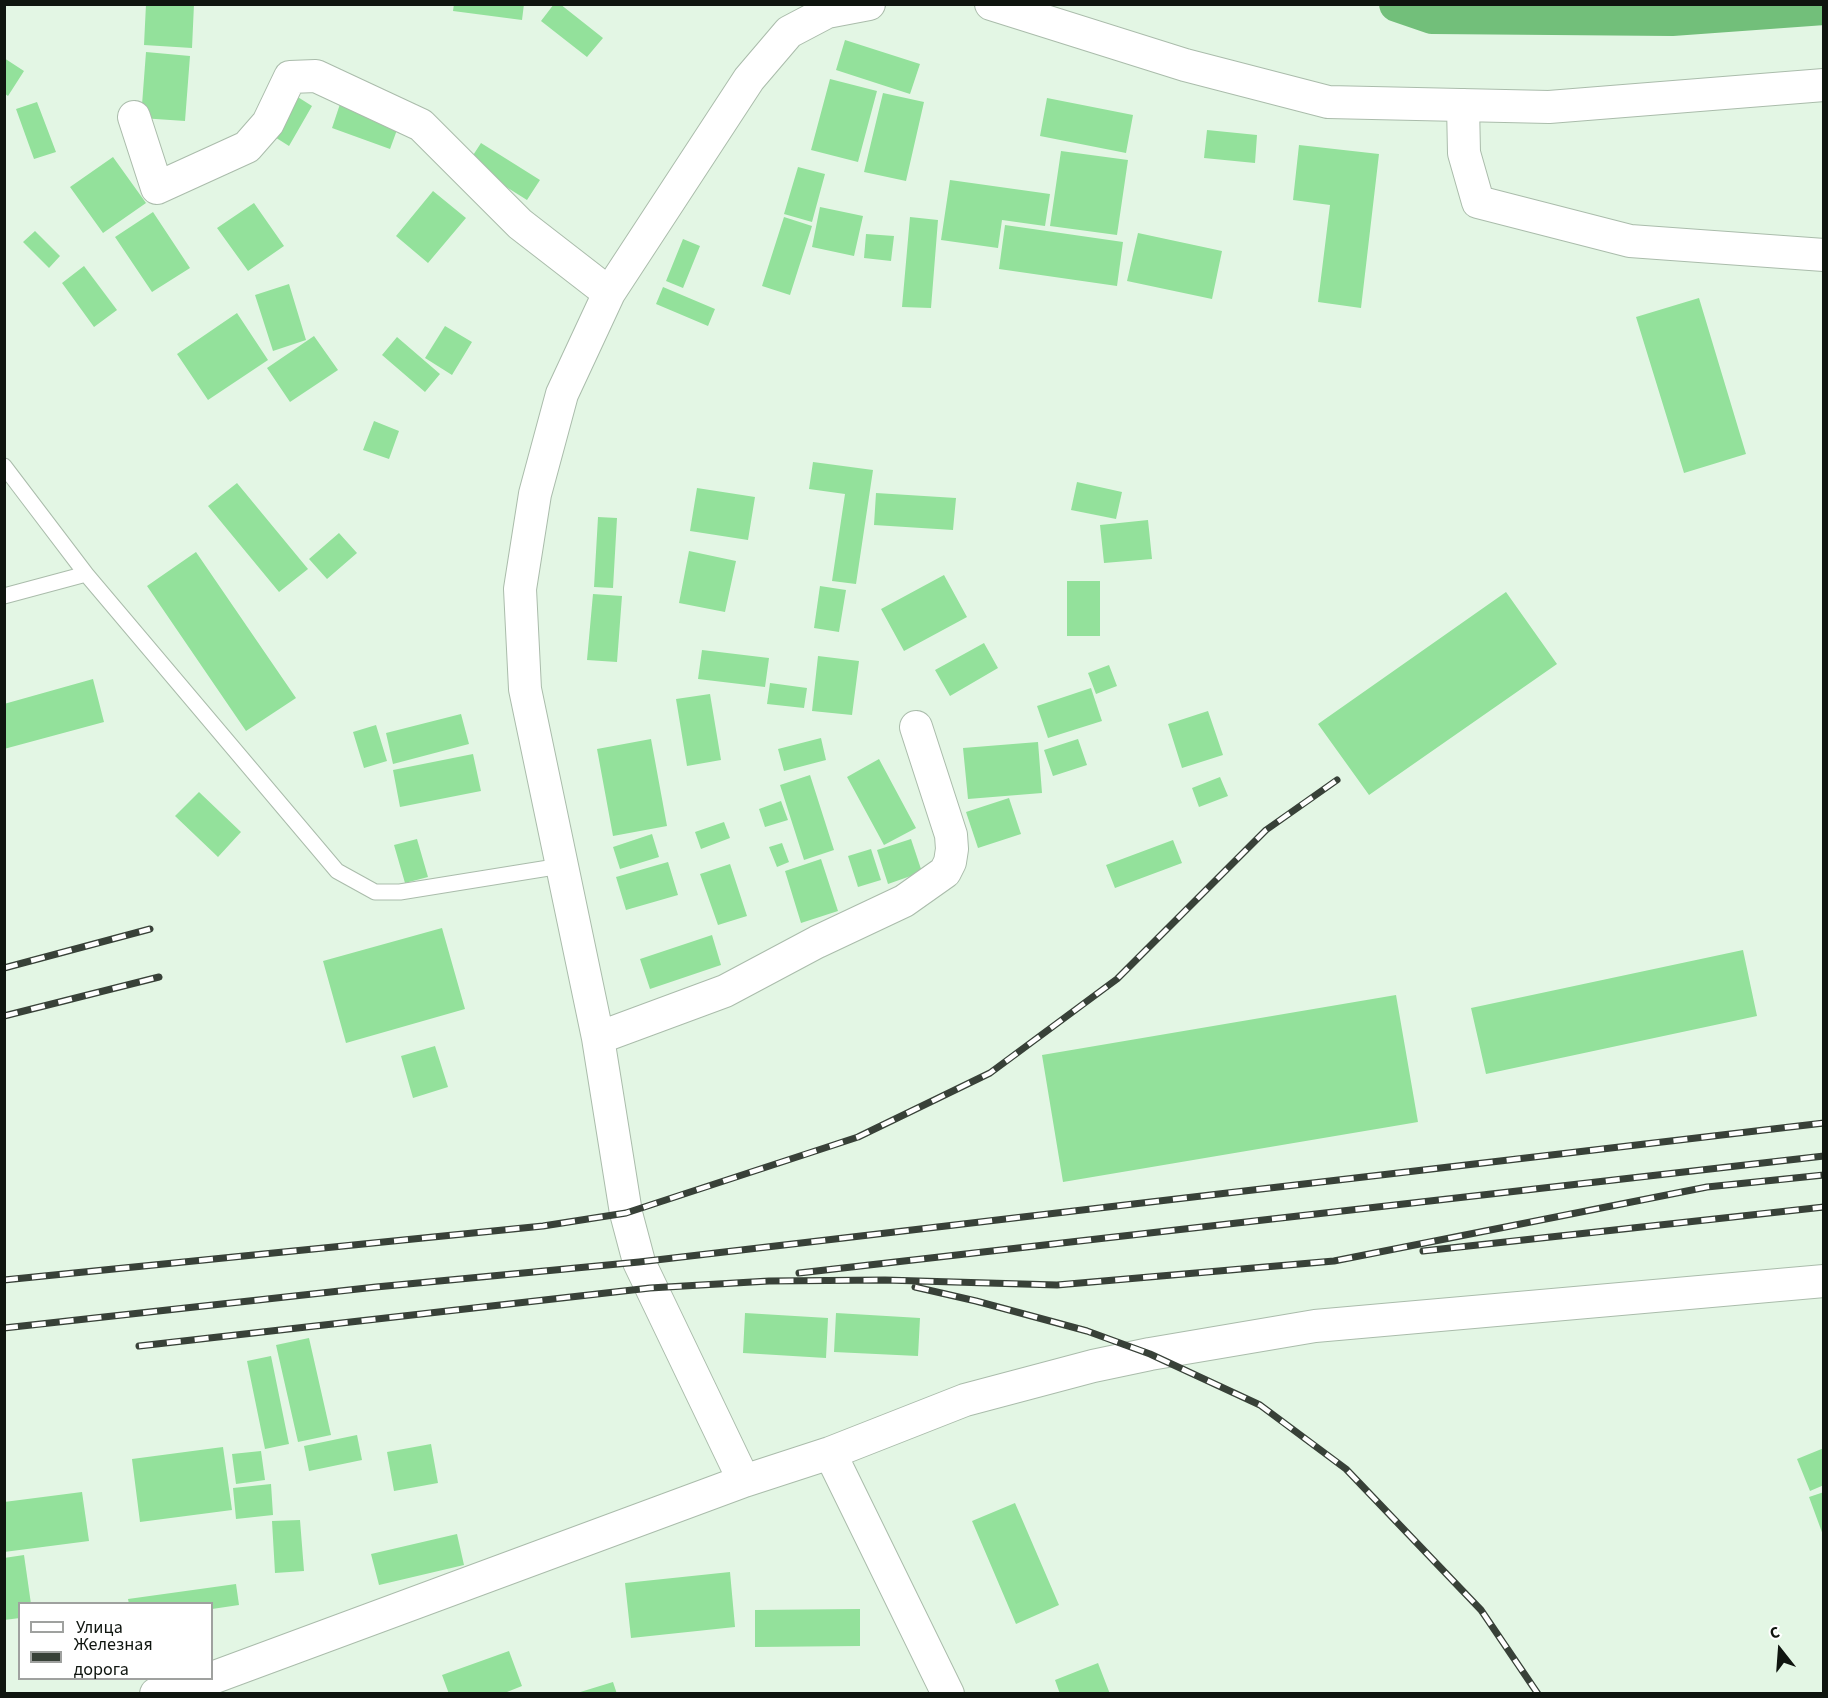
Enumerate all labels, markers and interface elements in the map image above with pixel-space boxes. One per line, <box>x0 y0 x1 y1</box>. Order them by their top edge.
legend <box>18 1602 213 1680</box>
text: Улица <box>76 1615 123 1640</box>
north arrow <box>1750 1620 1810 1680</box>
text: С <box>1767 1621 1782 1645</box>
text: Железная дорога <box>74 1632 153 1682</box>

